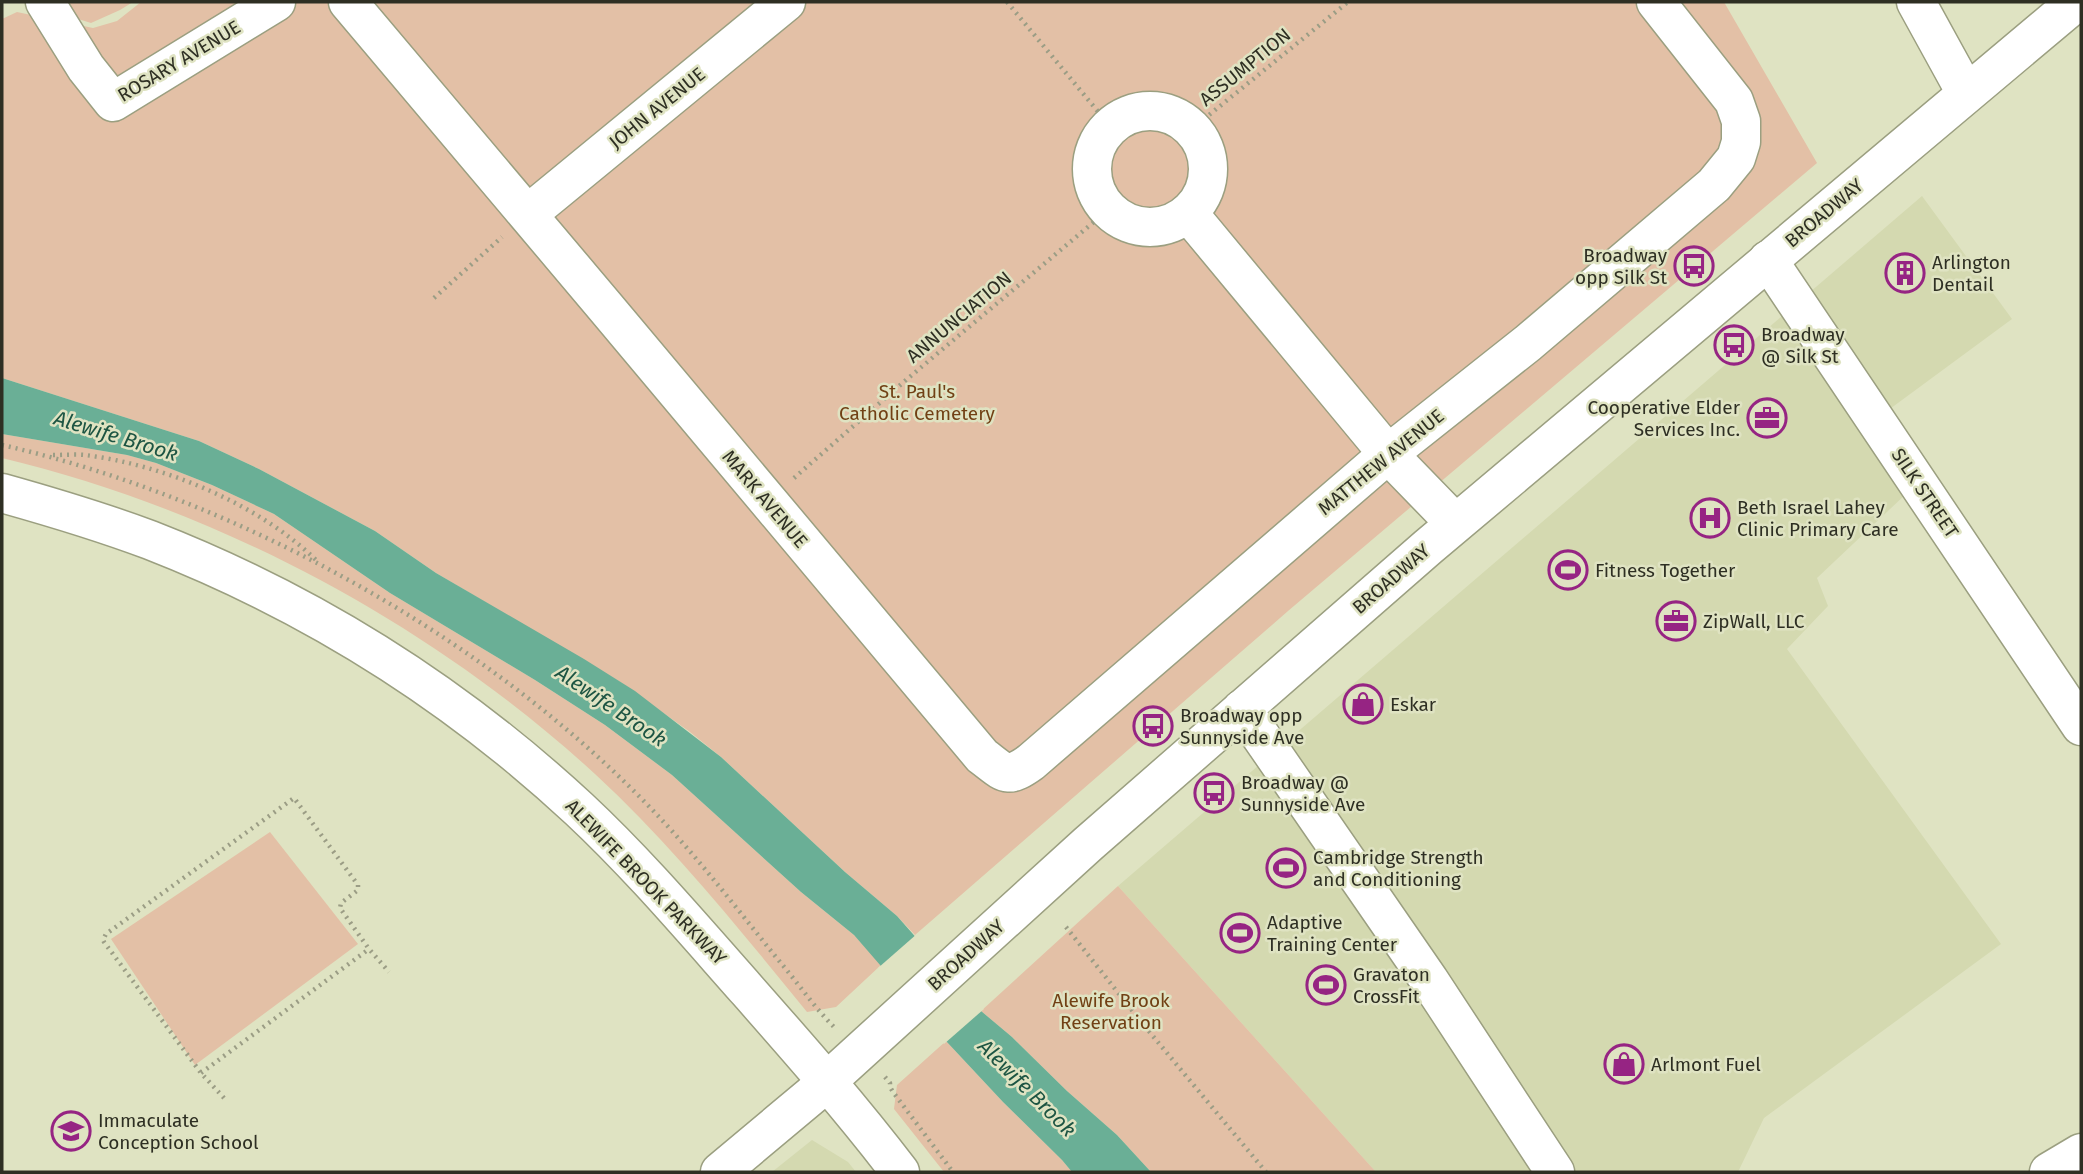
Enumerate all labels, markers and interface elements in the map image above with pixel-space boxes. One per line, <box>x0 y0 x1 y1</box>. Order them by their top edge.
street label: ROSARY AVENUE <box>113 15 245 107</box>
street label: ASSUMPTION <box>1195 23 1295 111</box>
street label: JOHN AVENUE <box>604 62 710 154</box>
street label: BROADWAY <box>1780 173 1868 252</box>
place label: Broadway opp Silk St <box>1575 244 1668 289</box>
bus stop icon: Broadway opp Silk St <box>1673 245 1715 287</box>
place label: Arlington Dentail <box>1932 251 2011 296</box>
building icon: Arlington Dentail <box>1884 252 1926 294</box>
street label: ANNUNCIATION <box>902 266 1016 368</box>
place label: Broadway @ Silk St <box>1761 323 1845 368</box>
bus stop icon: Broadway @ Silk St <box>1713 324 1755 366</box>
park label: St. Paul's Catholic Cemetery <box>839 380 996 425</box>
place label: Cooperative Elder Services Inc. <box>1587 396 1741 441</box>
office icon: Cooperative Elder Services Inc. <box>1746 397 1788 439</box>
street label: MATTHEW AVENUE <box>1313 404 1449 520</box>
water label: Alewife Brook <box>50 405 181 467</box>
street label: SILK STREET <box>1887 444 1963 542</box>
street label: MARK AVENUE <box>717 445 813 553</box>
place label: Beth Israel Lahey Clinic Primary Care <box>1737 496 1899 541</box>
hospital icon: Beth Israel Lahey Clinic Primary Care <box>1689 497 1731 539</box>
street label: BROADWAY <box>1348 539 1435 619</box>
sports icon: Fitness Together <box>1547 549 1589 591</box>
place label: Fitness Together <box>1595 559 1736 582</box>
office icon: ZipWall, LLC <box>1655 600 1697 642</box>
place label: ZipWall, LLC <box>1703 610 1805 633</box>
water label: Alewife Brook <box>550 659 671 753</box>
shop icon: Eskar <box>1342 683 1384 725</box>
place label: Eskar <box>1390 693 1437 716</box>
place label: Broadway opp Sunnyside Ave <box>1180 704 1304 749</box>
bus stop icon: Broadway opp Sunnyside Ave <box>1132 705 1174 747</box>
place label: Broadway @ Sunnyside Ave <box>1241 771 1365 816</box>
bus stop icon: Broadway @ Sunnyside Ave <box>1193 772 1235 814</box>
street label: ALEWIFE BROOK PARKWAY <box>561 794 732 970</box>
place label: Cambridge Strength and Conditioning <box>1313 846 1484 891</box>
sports icon: Cambridge Strength and Conditioning <box>1265 847 1307 889</box>
place label: Adaptive Training Center <box>1267 911 1398 956</box>
sports icon: Adaptive Training Center <box>1219 912 1261 954</box>
street label: BROADWAY <box>923 914 1009 995</box>
place label: Gravaton CrossFit <box>1353 963 1430 1008</box>
sports icon: Gravaton CrossFit <box>1305 964 1347 1006</box>
park label: Alewife Brook Reservation <box>1052 989 1170 1034</box>
water label: Alewife Brook <box>972 1033 1082 1143</box>
shop icon: Arlmont Fuel <box>1603 1043 1645 1085</box>
place label: Arlmont Fuel <box>1651 1053 1761 1076</box>
place label: Immaculate Conception School <box>98 1109 259 1154</box>
school or university icon: Immaculate Conception School <box>50 1110 92 1152</box>

